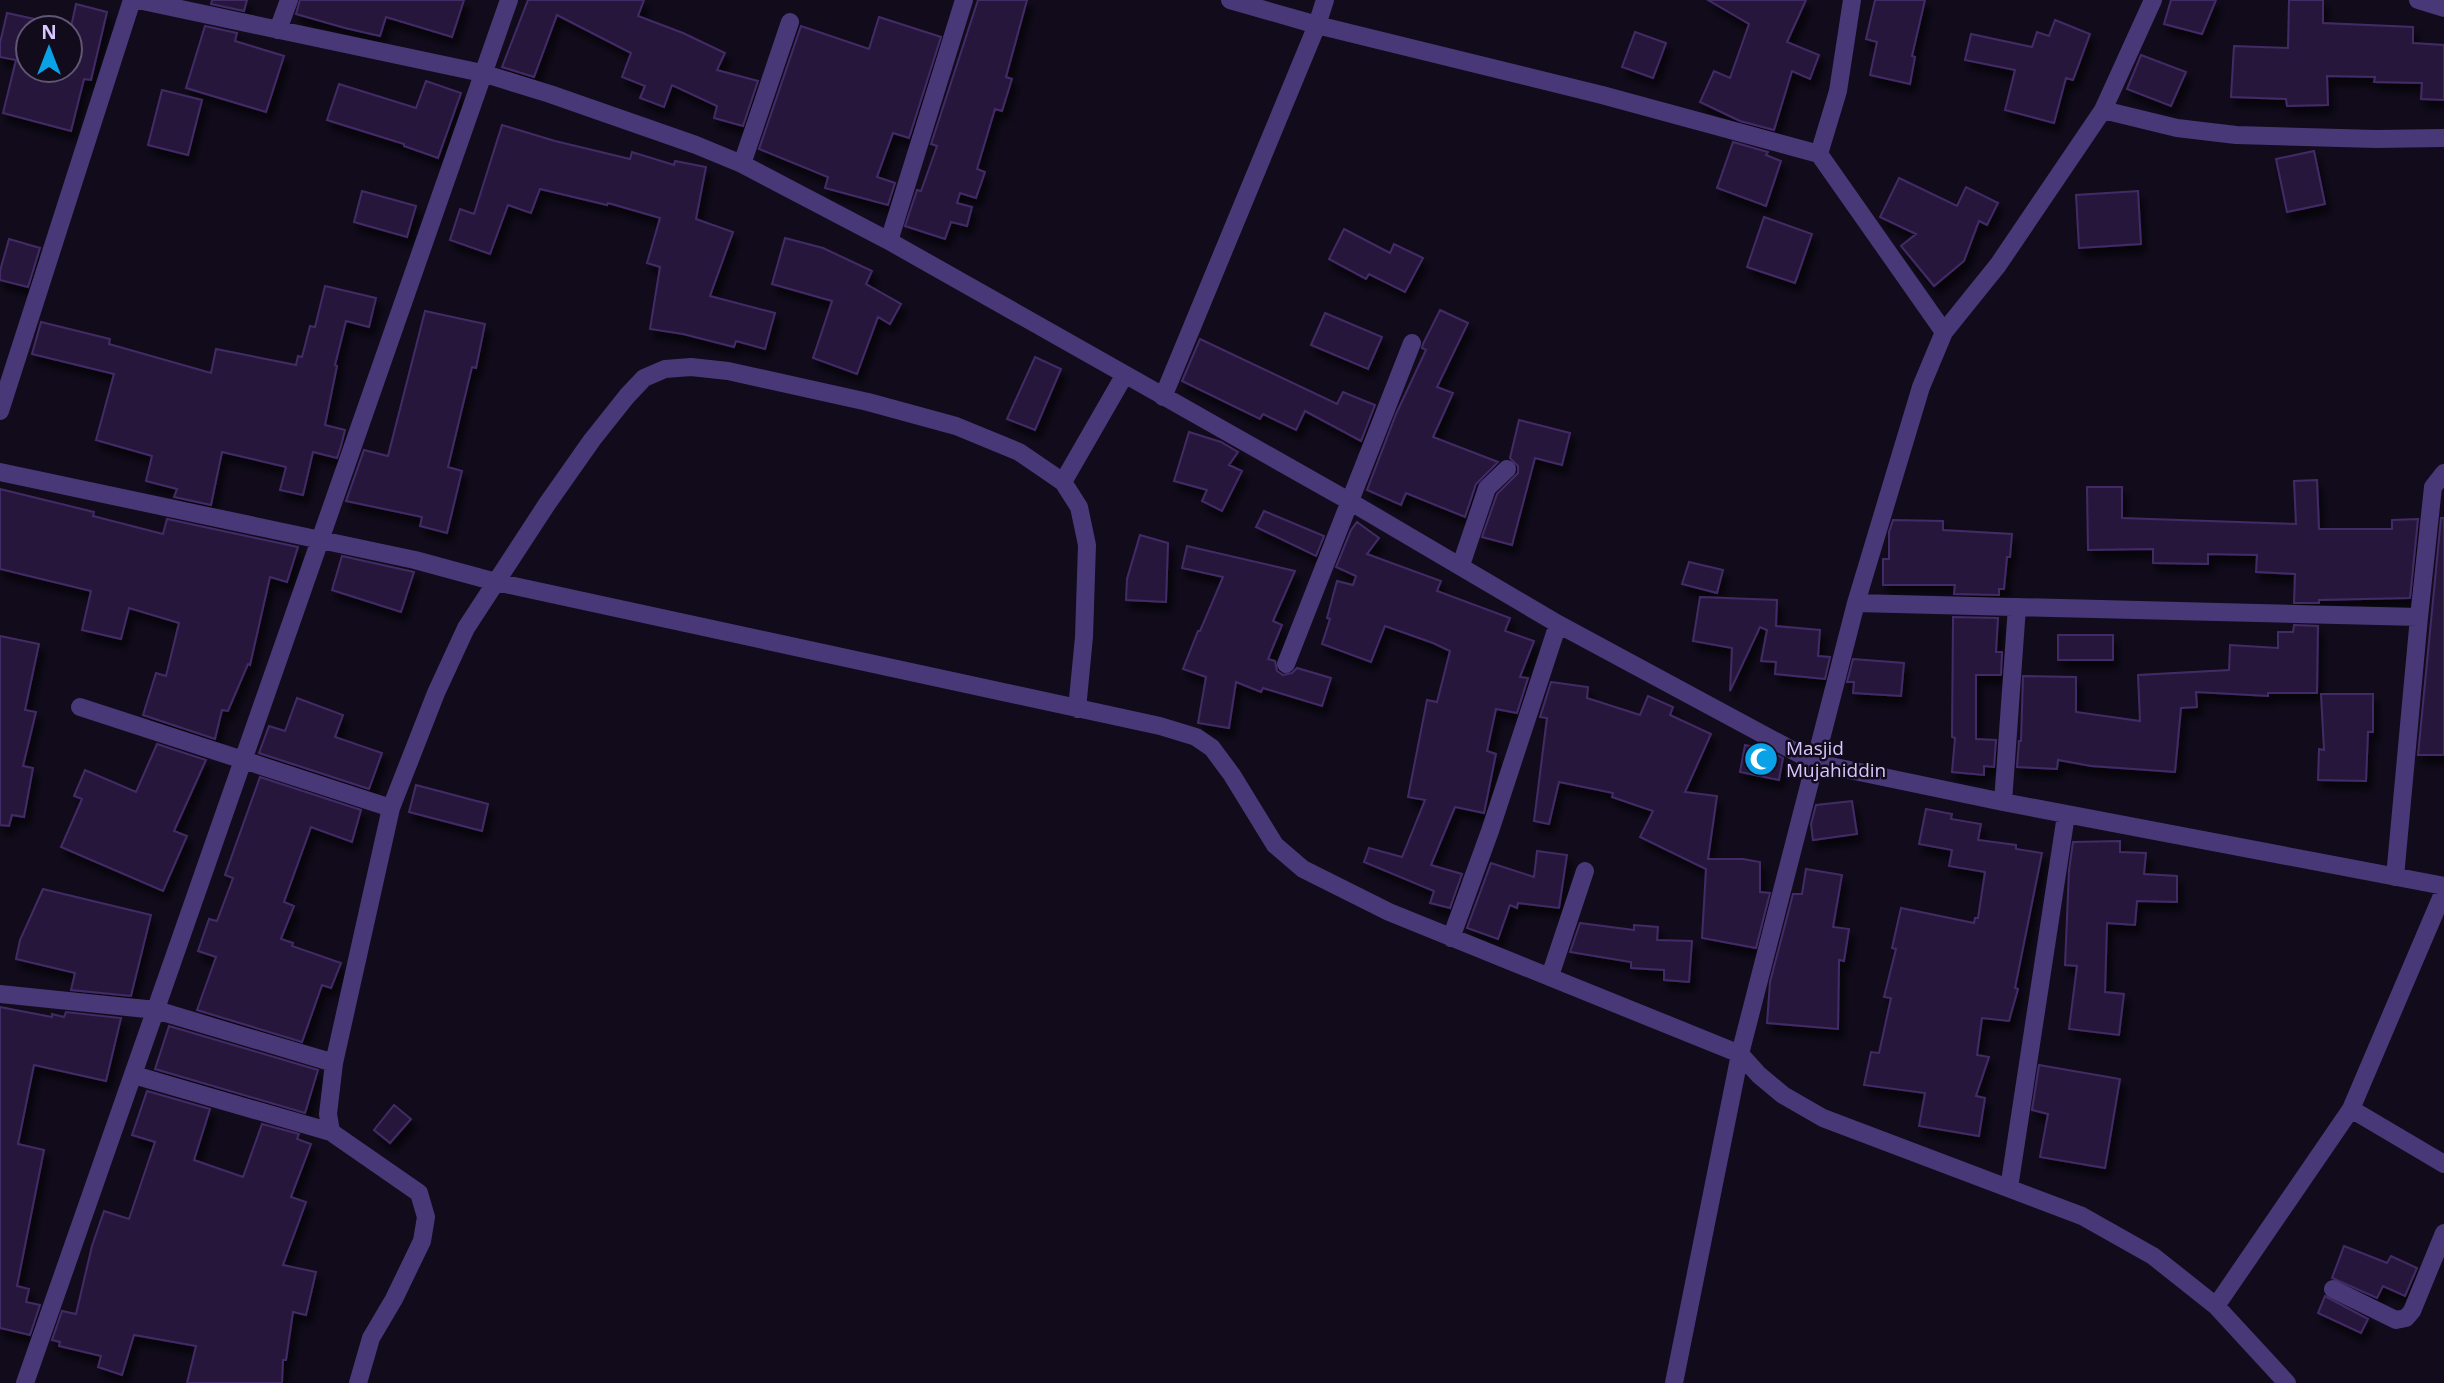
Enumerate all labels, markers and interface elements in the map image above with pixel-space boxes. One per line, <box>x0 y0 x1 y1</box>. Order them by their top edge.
north arrow <box>14 14 84 84</box>
text: N <box>41 19 57 45</box>
place label: Masjid Mujahiddin <box>1786 735 1886 783</box>
mosque icon: Masjid Mujahiddin <box>1742 740 1780 778</box>

